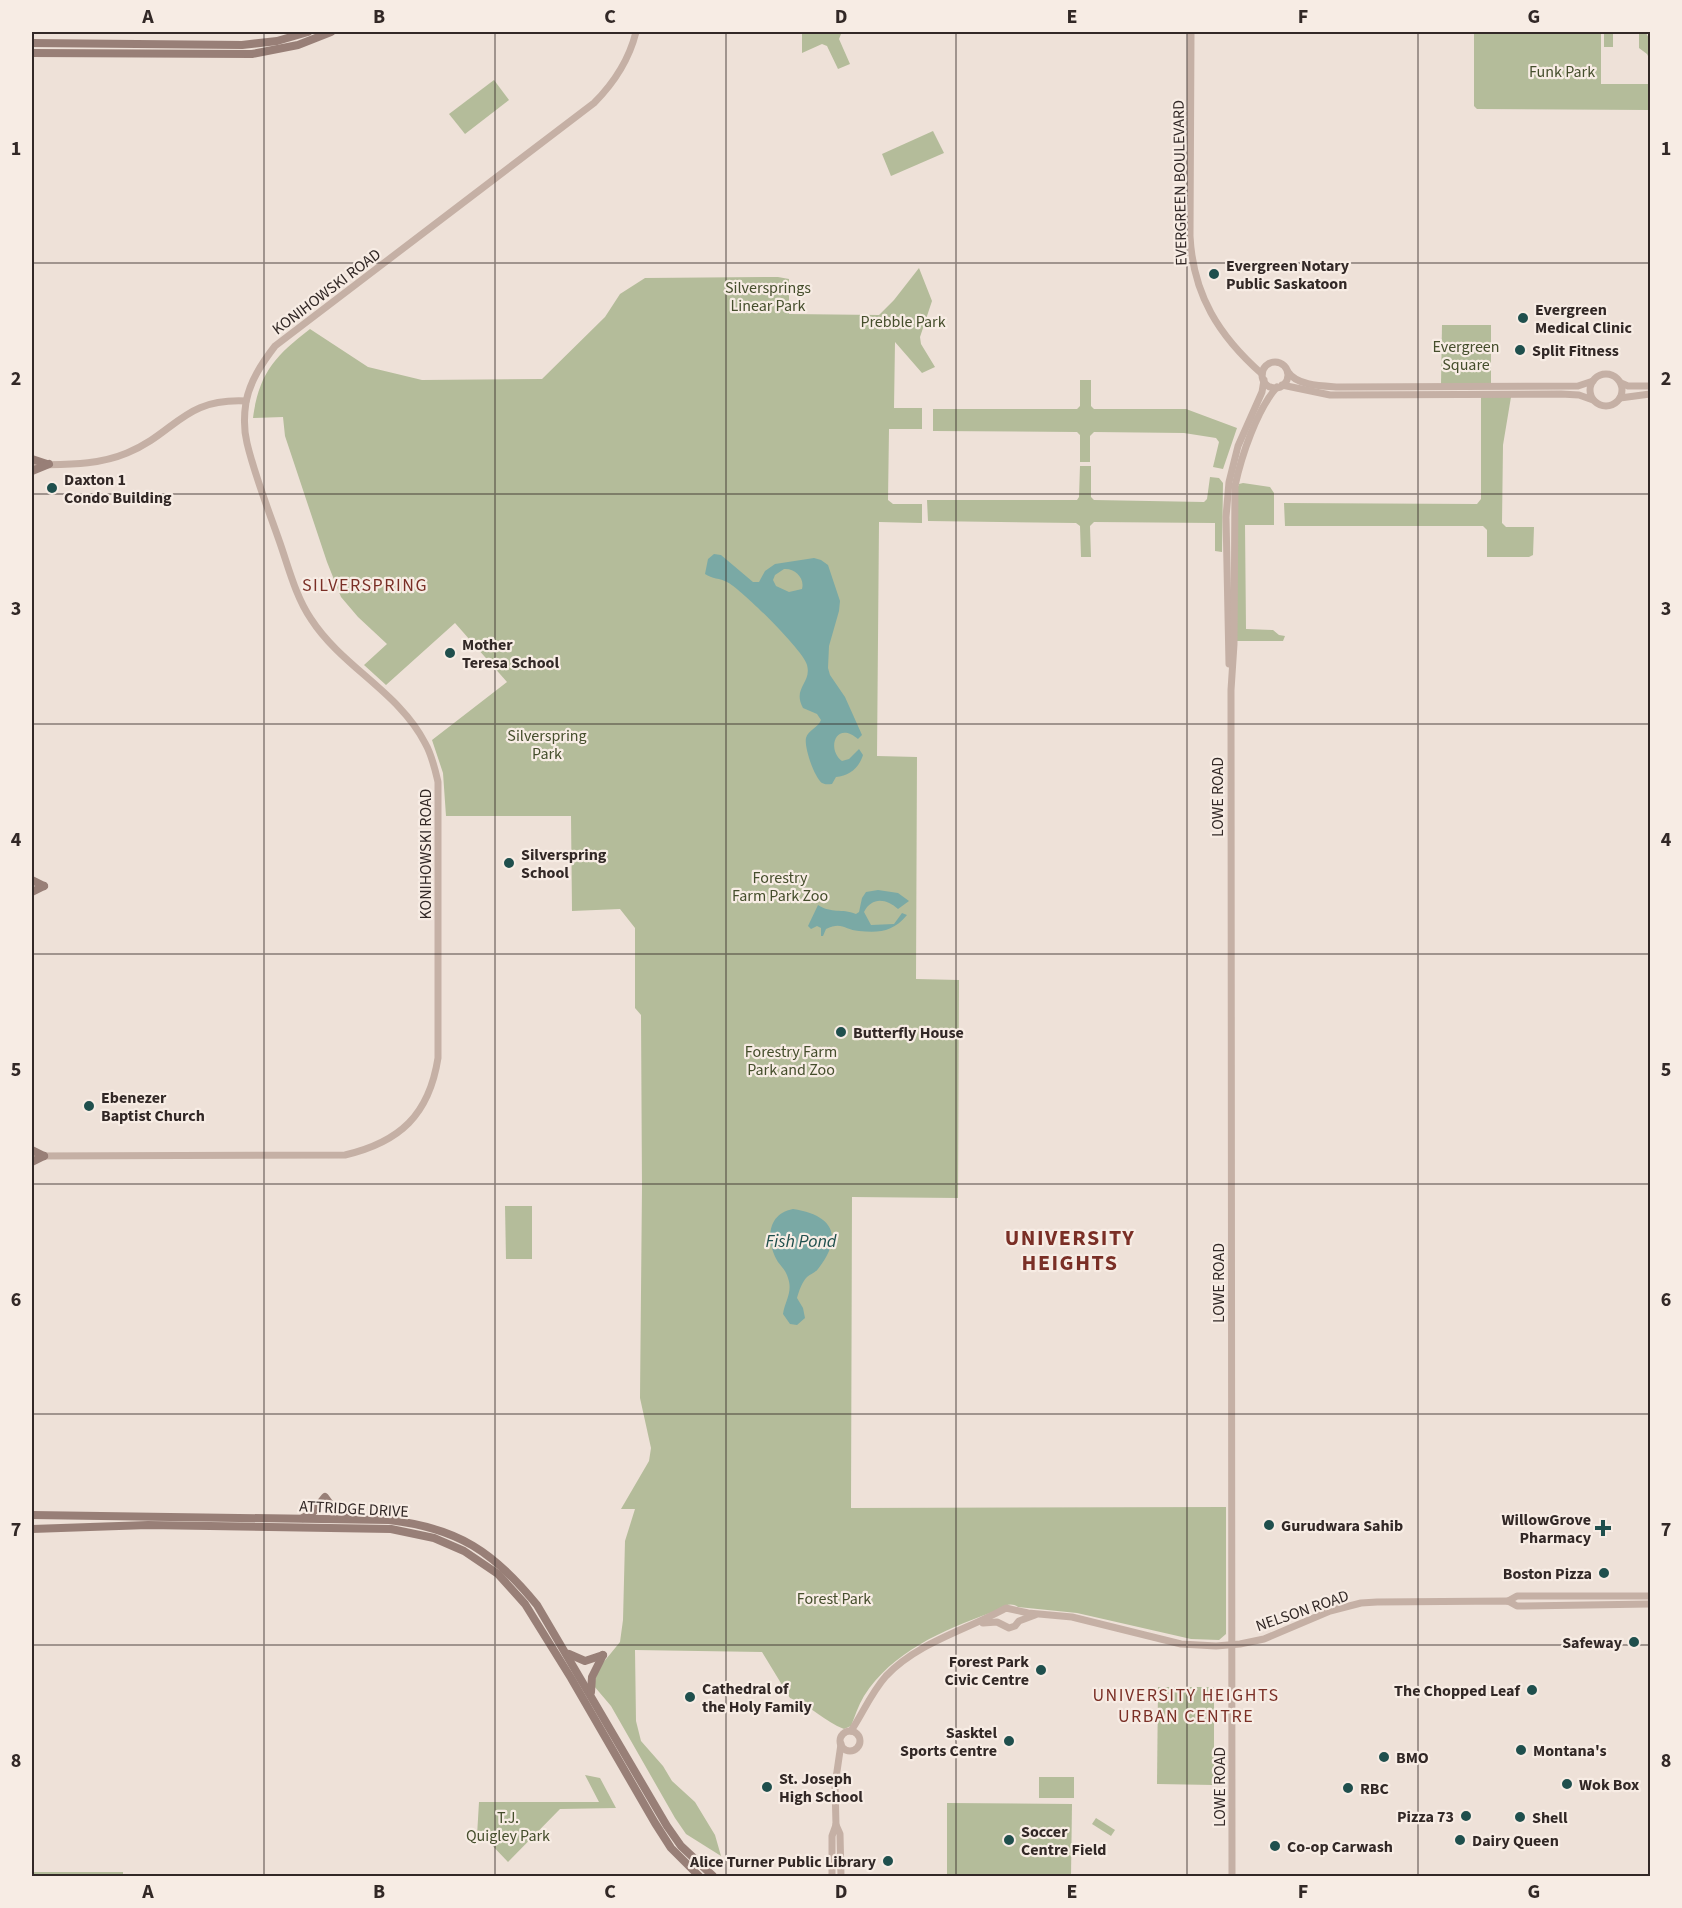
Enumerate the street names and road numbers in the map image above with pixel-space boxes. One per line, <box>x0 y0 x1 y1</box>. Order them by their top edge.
street label: EVERGREEN BOULEVARD <box>1168 100 1192 266</box>
street label: KONIHOWSKI ROAD <box>268 244 386 340</box>
street label: LOWE ROAD <box>1207 757 1229 837</box>
street label: KONIHOWSKI ROAD <box>415 788 437 919</box>
street label: LOWE ROAD <box>1208 1243 1230 1323</box>
street label: ATTRIDGE DRIVE <box>299 1495 409 1523</box>
street label: NELSON ROAD <box>1253 1585 1352 1637</box>
street label: LOWE ROAD <box>1209 1747 1231 1827</box>

